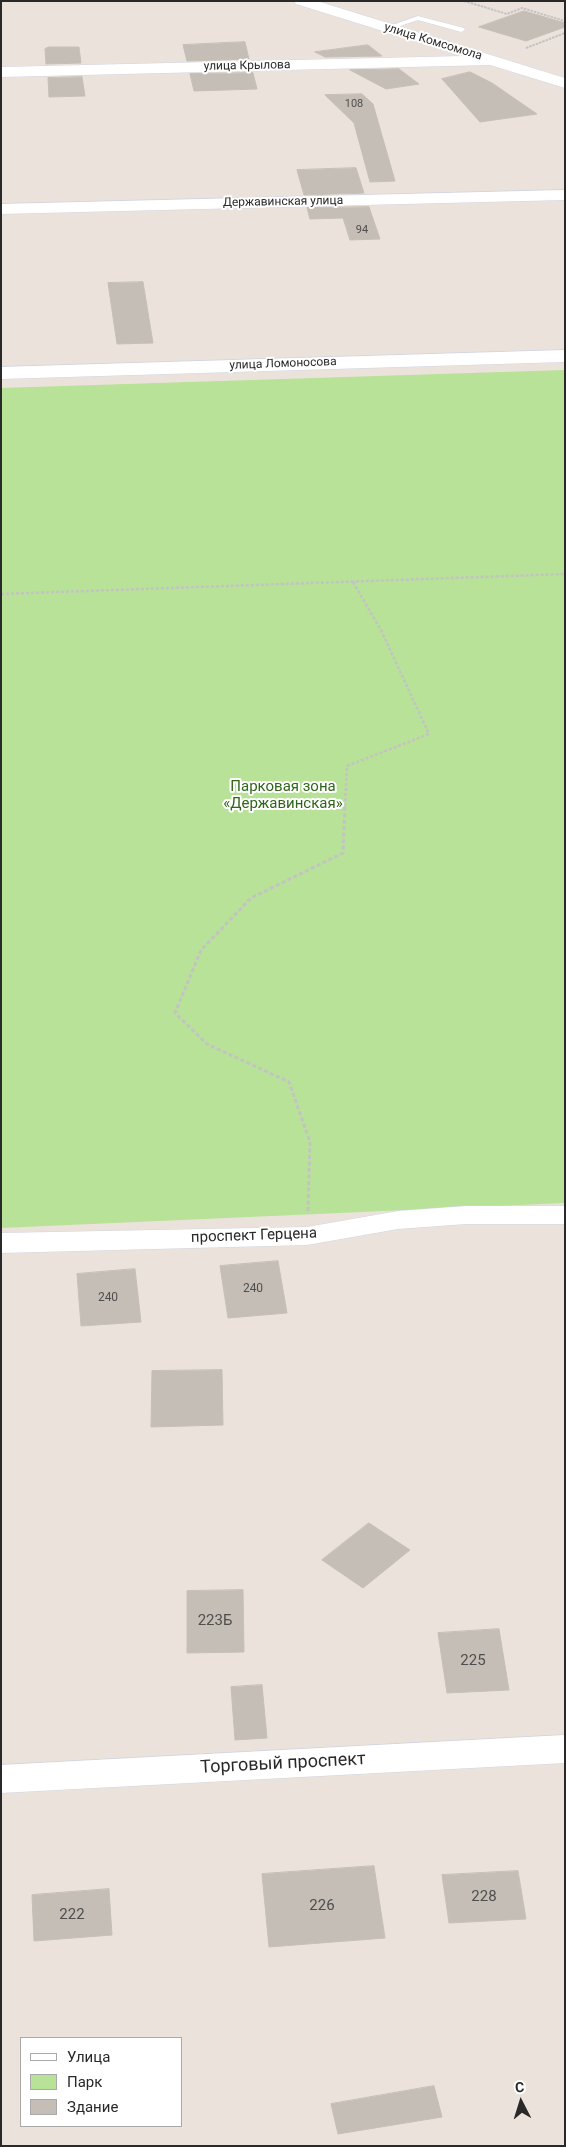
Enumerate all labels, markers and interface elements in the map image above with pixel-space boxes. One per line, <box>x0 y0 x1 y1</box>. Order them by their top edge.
street label: улица Комсомола <box>382 20 484 64</box>
street label: улица Крылова <box>204 58 290 74</box>
house number: 108 <box>345 97 363 111</box>
street label: Державинская улица <box>223 194 343 210</box>
house number: 94 <box>356 223 368 237</box>
street label: улица Ломоносова <box>229 355 337 373</box>
park label: Парковая зона «Державинская» <box>223 778 343 813</box>
street label: проспект Герцена <box>191 1225 317 1247</box>
house number: 240 <box>243 1282 263 1296</box>
house number: 240 <box>98 1291 118 1305</box>
house number: 223Б <box>198 1612 232 1630</box>
house number: 225 <box>460 1652 486 1670</box>
street label: Торговый проспект <box>200 1749 366 1779</box>
house number: 228 <box>471 1888 497 1906</box>
house number: 226 <box>309 1897 335 1915</box>
house number: 222 <box>59 1906 85 1924</box>
legend <box>20 2037 182 2127</box>
text: Улица <box>67 2048 110 2066</box>
text: Парк <box>67 2073 102 2091</box>
north arrow <box>496 2077 546 2127</box>
text: С <box>514 2079 525 2095</box>
text: Здание <box>67 2098 118 2116</box>

